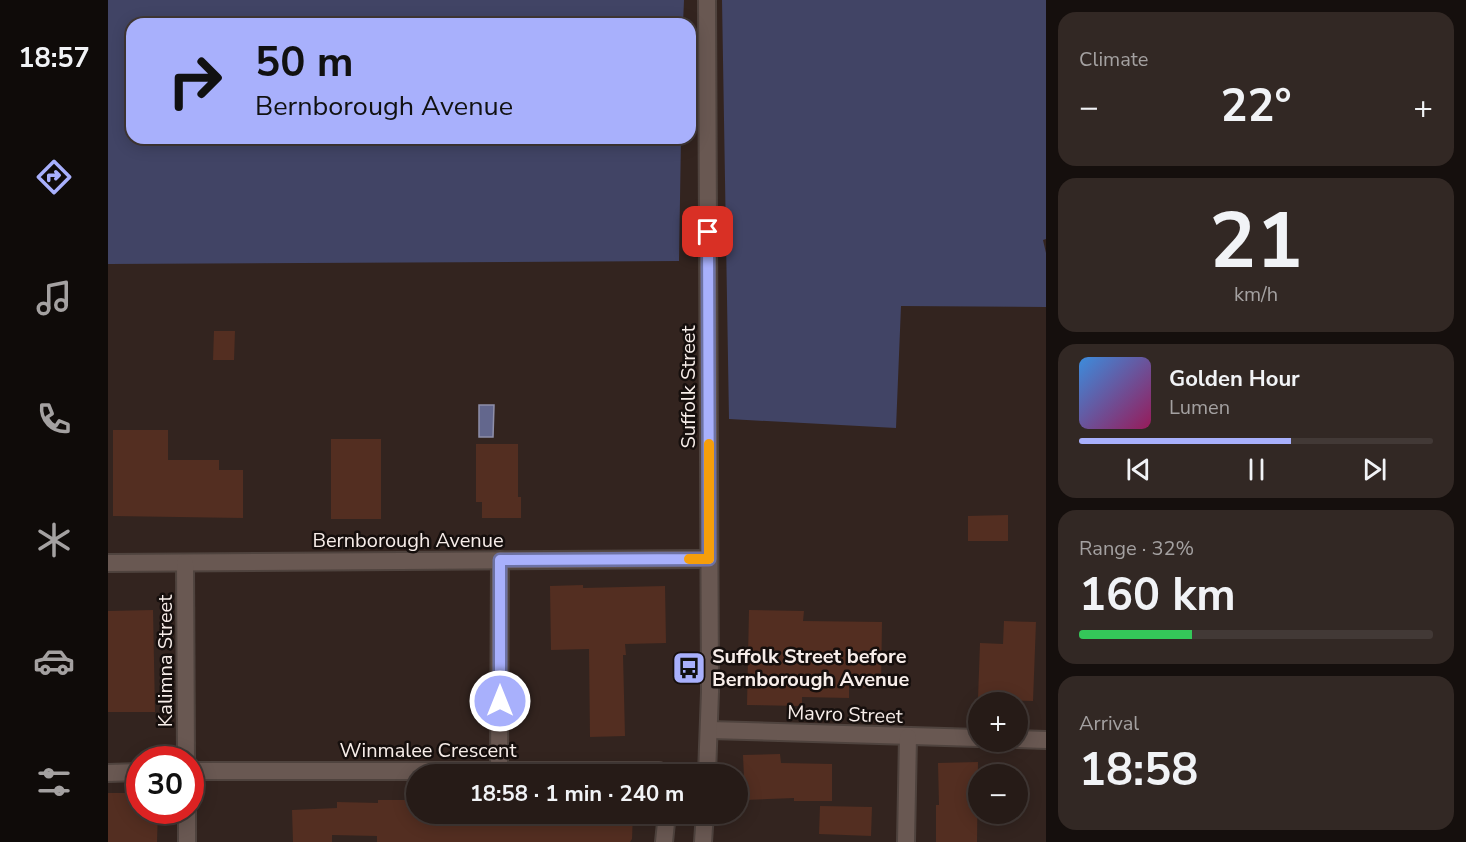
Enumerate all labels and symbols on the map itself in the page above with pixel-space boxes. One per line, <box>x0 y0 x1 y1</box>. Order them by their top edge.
pin <box>682 206 733 257</box>
street label: Suffolk Street <box>675 325 702 448</box>
street label: Bernborough Avenue <box>312 527 504 554</box>
street label: Kalimna Street <box>152 594 179 727</box>
place label: Suffolk Street before Bernborough Avenue <box>712 643 909 693</box>
bus stop icon: Suffolk Street before Bernborough Avenue <box>671 650 707 686</box>
position arrow <box>468 669 532 733</box>
street label: Mavro Street <box>787 699 904 730</box>
street label: Winmalee Crescent <box>340 737 517 764</box>
speed limit sign: 30 <box>126 746 204 824</box>

